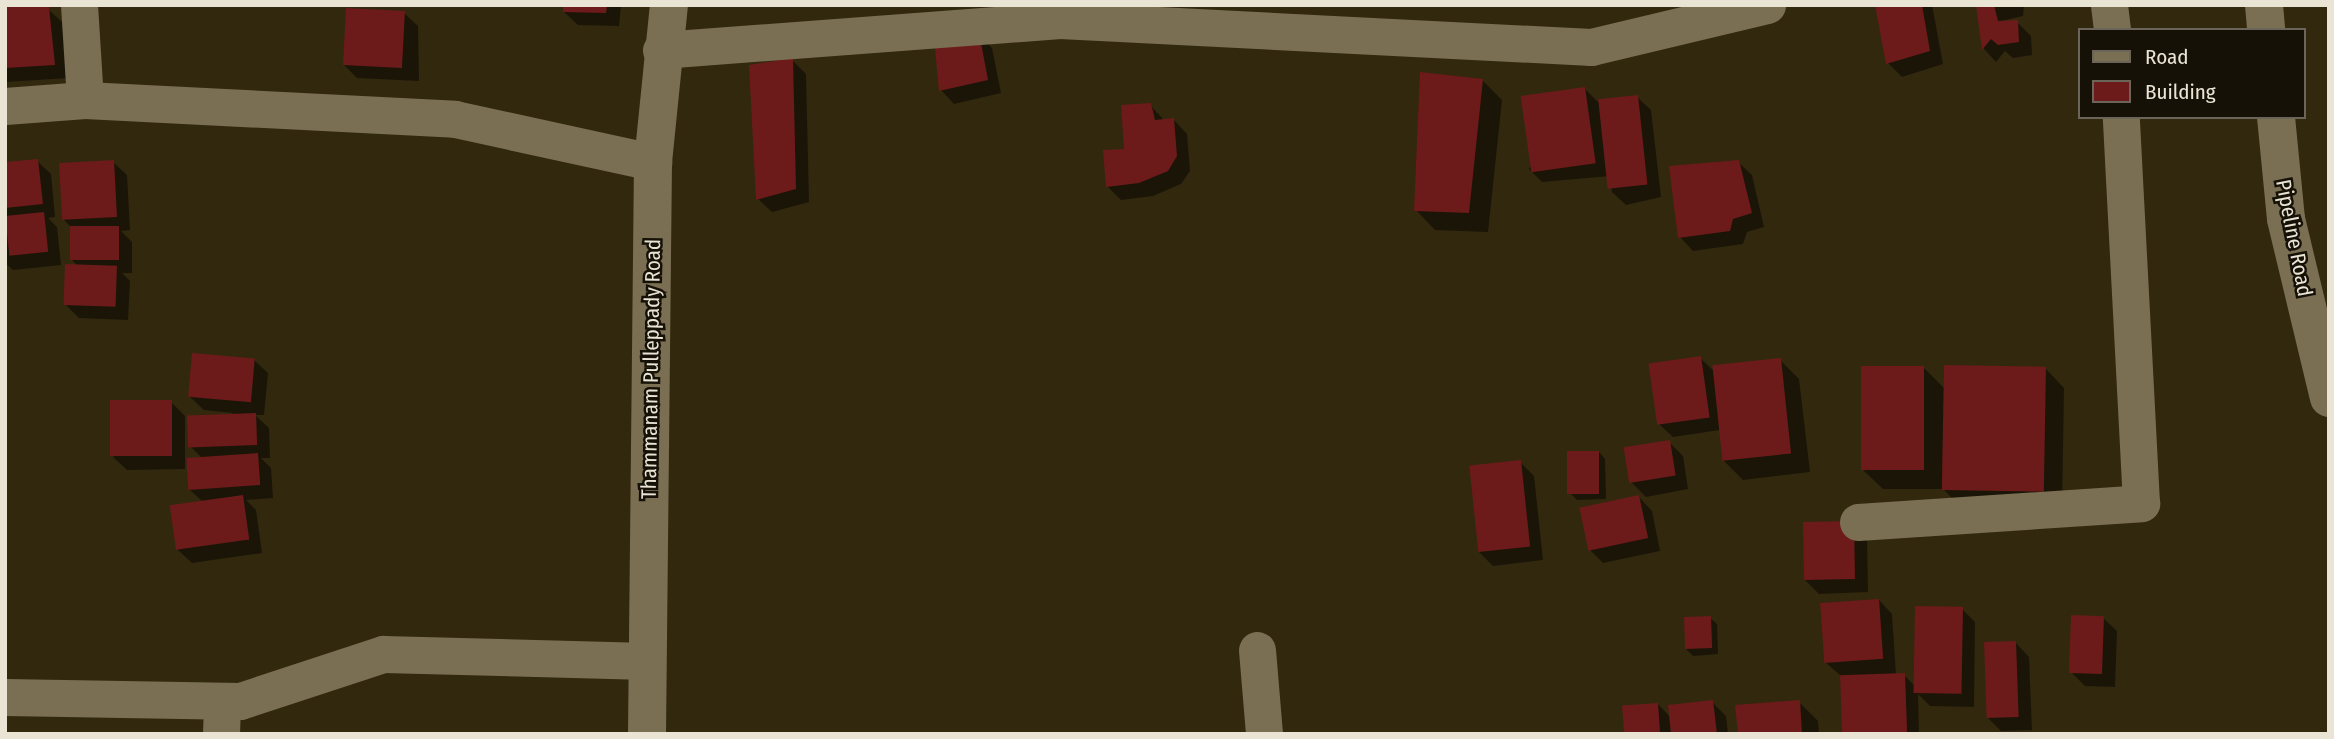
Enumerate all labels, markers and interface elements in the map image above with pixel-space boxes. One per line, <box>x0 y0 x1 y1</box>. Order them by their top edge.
legend <box>2078 28 2306 119</box>
text: Road <box>2145 44 2189 70</box>
text: Building <box>2145 79 2216 105</box>
street label: Pipeline Road <box>2270 177 2318 299</box>
street label: Thammanam Pulleppady Road <box>636 239 666 499</box>

